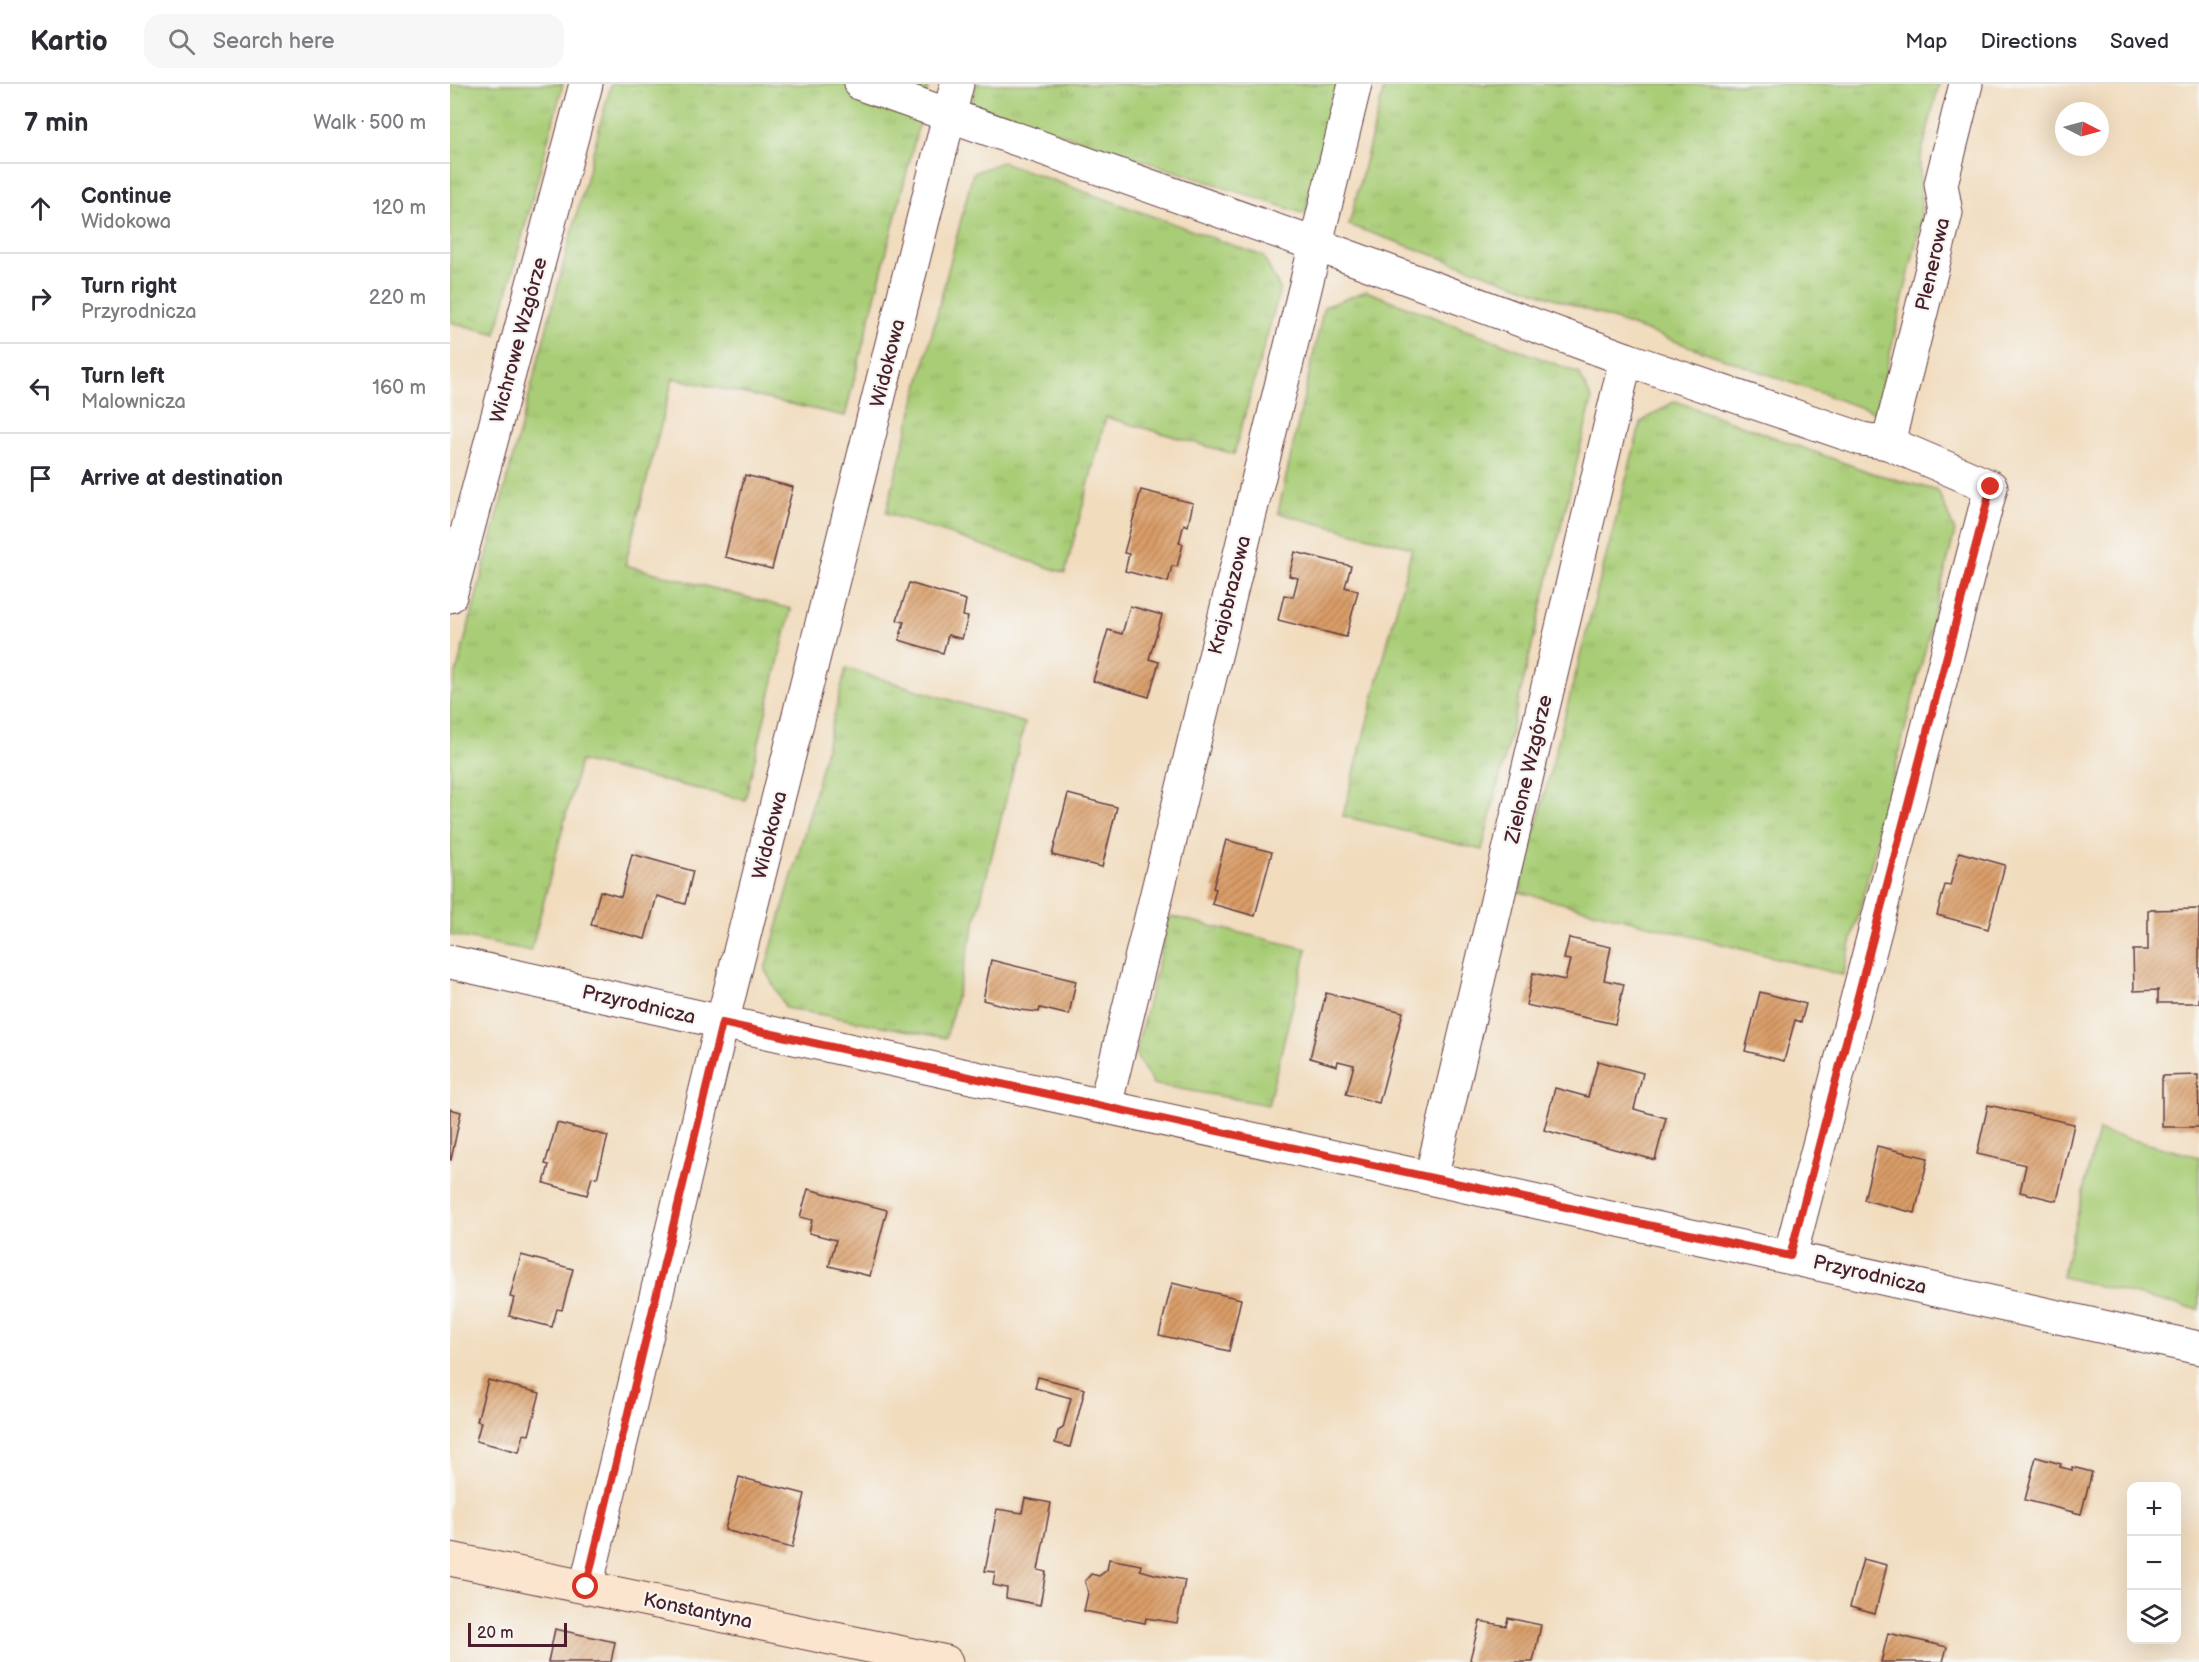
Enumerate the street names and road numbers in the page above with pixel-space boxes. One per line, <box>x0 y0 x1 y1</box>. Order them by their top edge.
street label: Plenerowa <box>1911 215 1955 313</box>
street label: Wichrowe Wzgórze <box>485 255 553 426</box>
street label: Widokowa <box>865 317 911 410</box>
street label: Krajobrazowa <box>1204 533 1256 657</box>
street label: Zielone Wzgórze <box>1500 693 1558 847</box>
street label: Widokowa <box>747 789 793 882</box>
street label: Przyrodnicza <box>580 980 698 1030</box>
street label: Przyrodnicza <box>1811 1250 1929 1300</box>
street label: Konstantyna <box>641 1588 755 1634</box>

